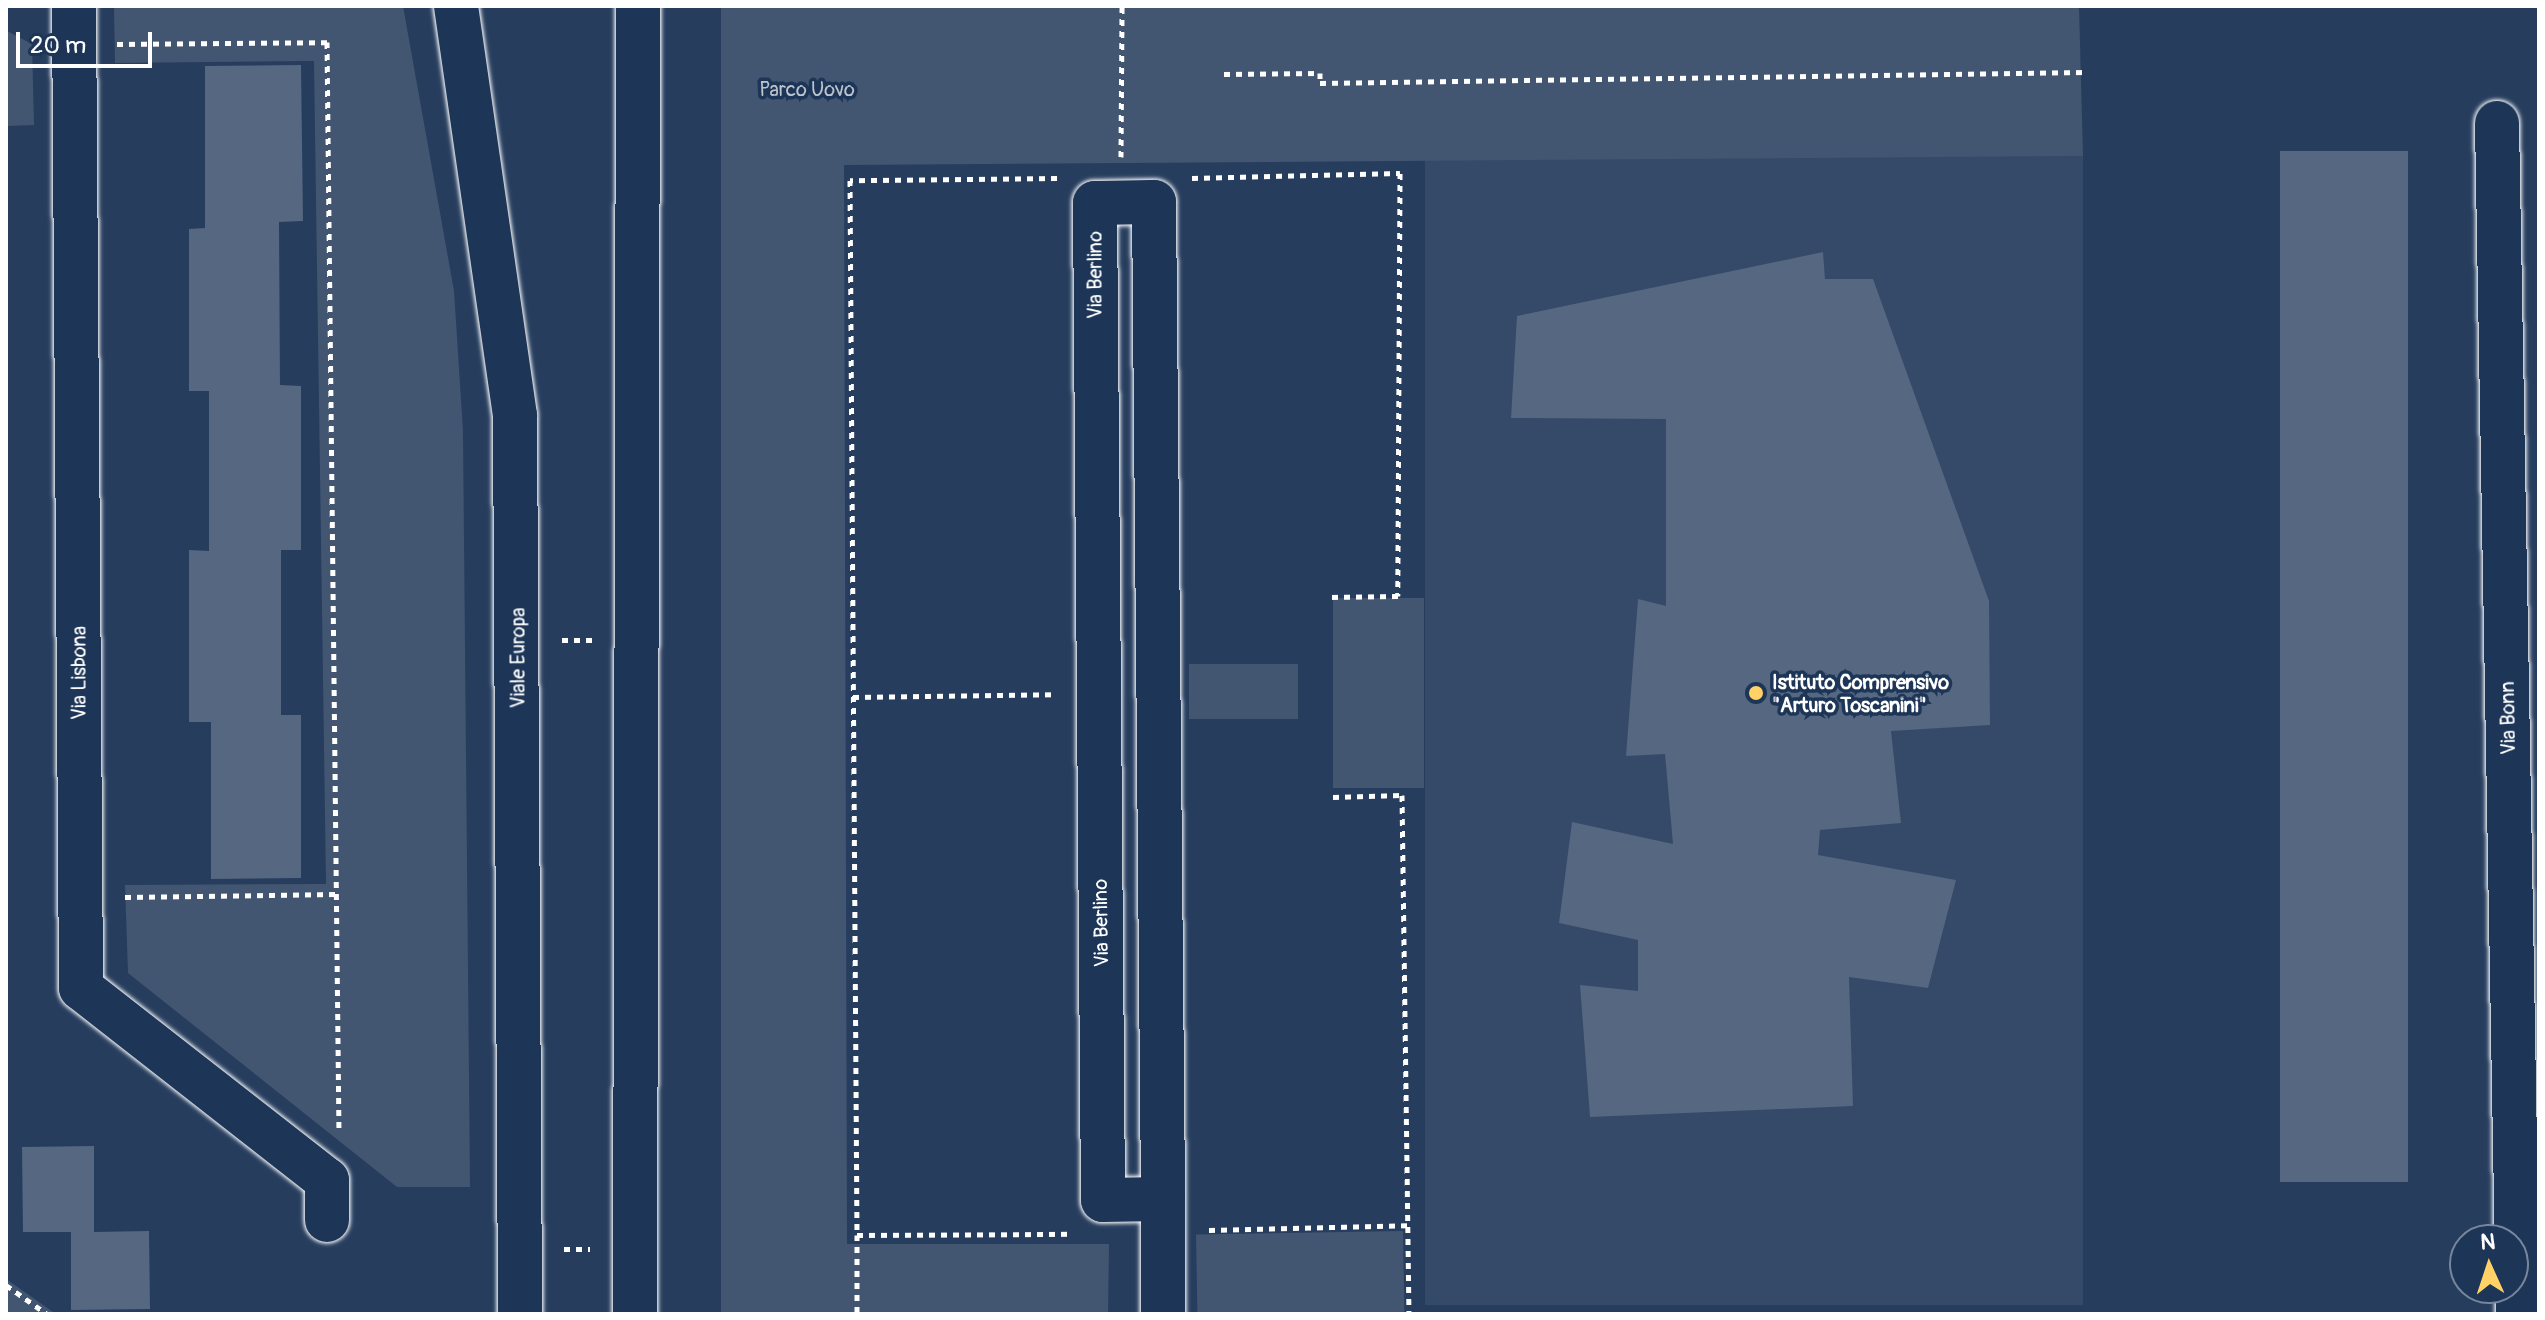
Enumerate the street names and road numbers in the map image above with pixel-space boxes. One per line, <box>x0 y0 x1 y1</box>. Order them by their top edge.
street label: Via Berlino <box>1083 231 1107 319</box>
street label: Viale Europa <box>506 608 530 708</box>
street label: Via Lisbona <box>67 626 91 720</box>
street label: Via Bonn <box>2495 681 2521 755</box>
street label: Via Berlino <box>1088 879 1114 967</box>

